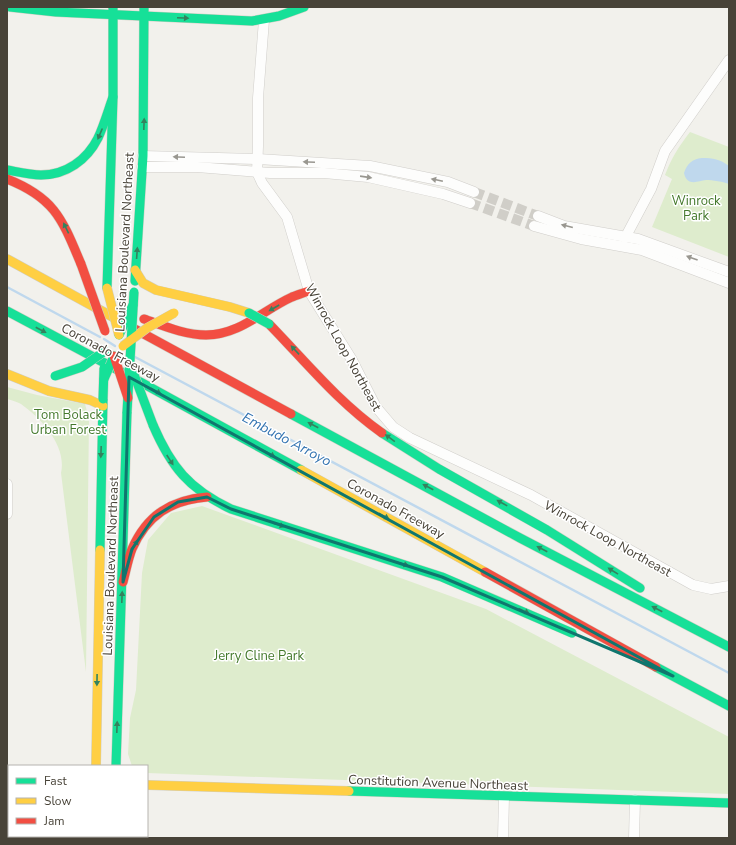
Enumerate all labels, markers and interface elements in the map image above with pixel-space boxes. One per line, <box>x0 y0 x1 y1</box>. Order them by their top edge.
one-way arrow <box>177 14 189 21</box>
one-way arrow <box>140 118 147 130</box>
one-way arrow <box>97 128 103 139</box>
street label: Louisiana Boulevard Northeast <box>111 152 139 332</box>
one-way arrow <box>172 154 185 160</box>
one-way arrow <box>303 158 315 165</box>
one-way arrow <box>360 174 372 180</box>
one-way arrow <box>431 176 443 182</box>
park label: Winrock Park <box>671 192 721 225</box>
one-way arrow <box>62 222 69 233</box>
one-way arrow <box>561 223 573 229</box>
one-way arrow <box>133 247 140 259</box>
one-way arrow <box>686 255 698 261</box>
street label: Winrock Loop Northeast <box>301 281 386 415</box>
one-way arrow <box>269 304 280 311</box>
street label: Coronado Freeway <box>58 319 163 387</box>
one-way arrow <box>36 326 47 333</box>
one-way arrow <box>290 345 300 355</box>
one-way arrow <box>150 388 162 394</box>
park label: Tom Bolack Urban Forest <box>30 406 106 439</box>
water label: Embudo Arroyo <box>239 408 335 471</box>
one-way arrow <box>307 422 319 429</box>
one-way arrow <box>384 434 395 442</box>
one-way arrow <box>98 446 104 459</box>
one-way arrow <box>264 450 276 457</box>
one-way arrow <box>166 455 174 465</box>
street label: Coronado Freeway <box>343 474 448 543</box>
street label: Louisiana Boulevard Northeast <box>99 476 123 656</box>
one-way arrow <box>422 484 433 491</box>
street label: Winrock Loop Northeast <box>541 496 675 582</box>
one-way arrow <box>496 500 508 507</box>
one-way arrow <box>378 513 390 520</box>
one-way arrow <box>273 522 285 528</box>
one-way arrow <box>132 539 138 551</box>
one-way arrow <box>536 546 548 552</box>
one-way arrow <box>397 561 409 567</box>
one-way arrow <box>607 567 619 574</box>
one-way arrow <box>119 590 125 603</box>
one-way arrow <box>651 606 663 612</box>
one-way arrow <box>518 608 529 614</box>
park label: Jerry Cline Park <box>213 647 305 665</box>
one-way arrow <box>94 674 100 687</box>
one-way arrow <box>114 720 120 733</box>
legend <box>8 765 148 837</box>
street label: Constitution Avenue Northeast <box>348 771 529 795</box>
text: Fast <box>44 773 67 789</box>
text: Slow <box>44 793 72 809</box>
text: Jam <box>43 813 65 829</box>

